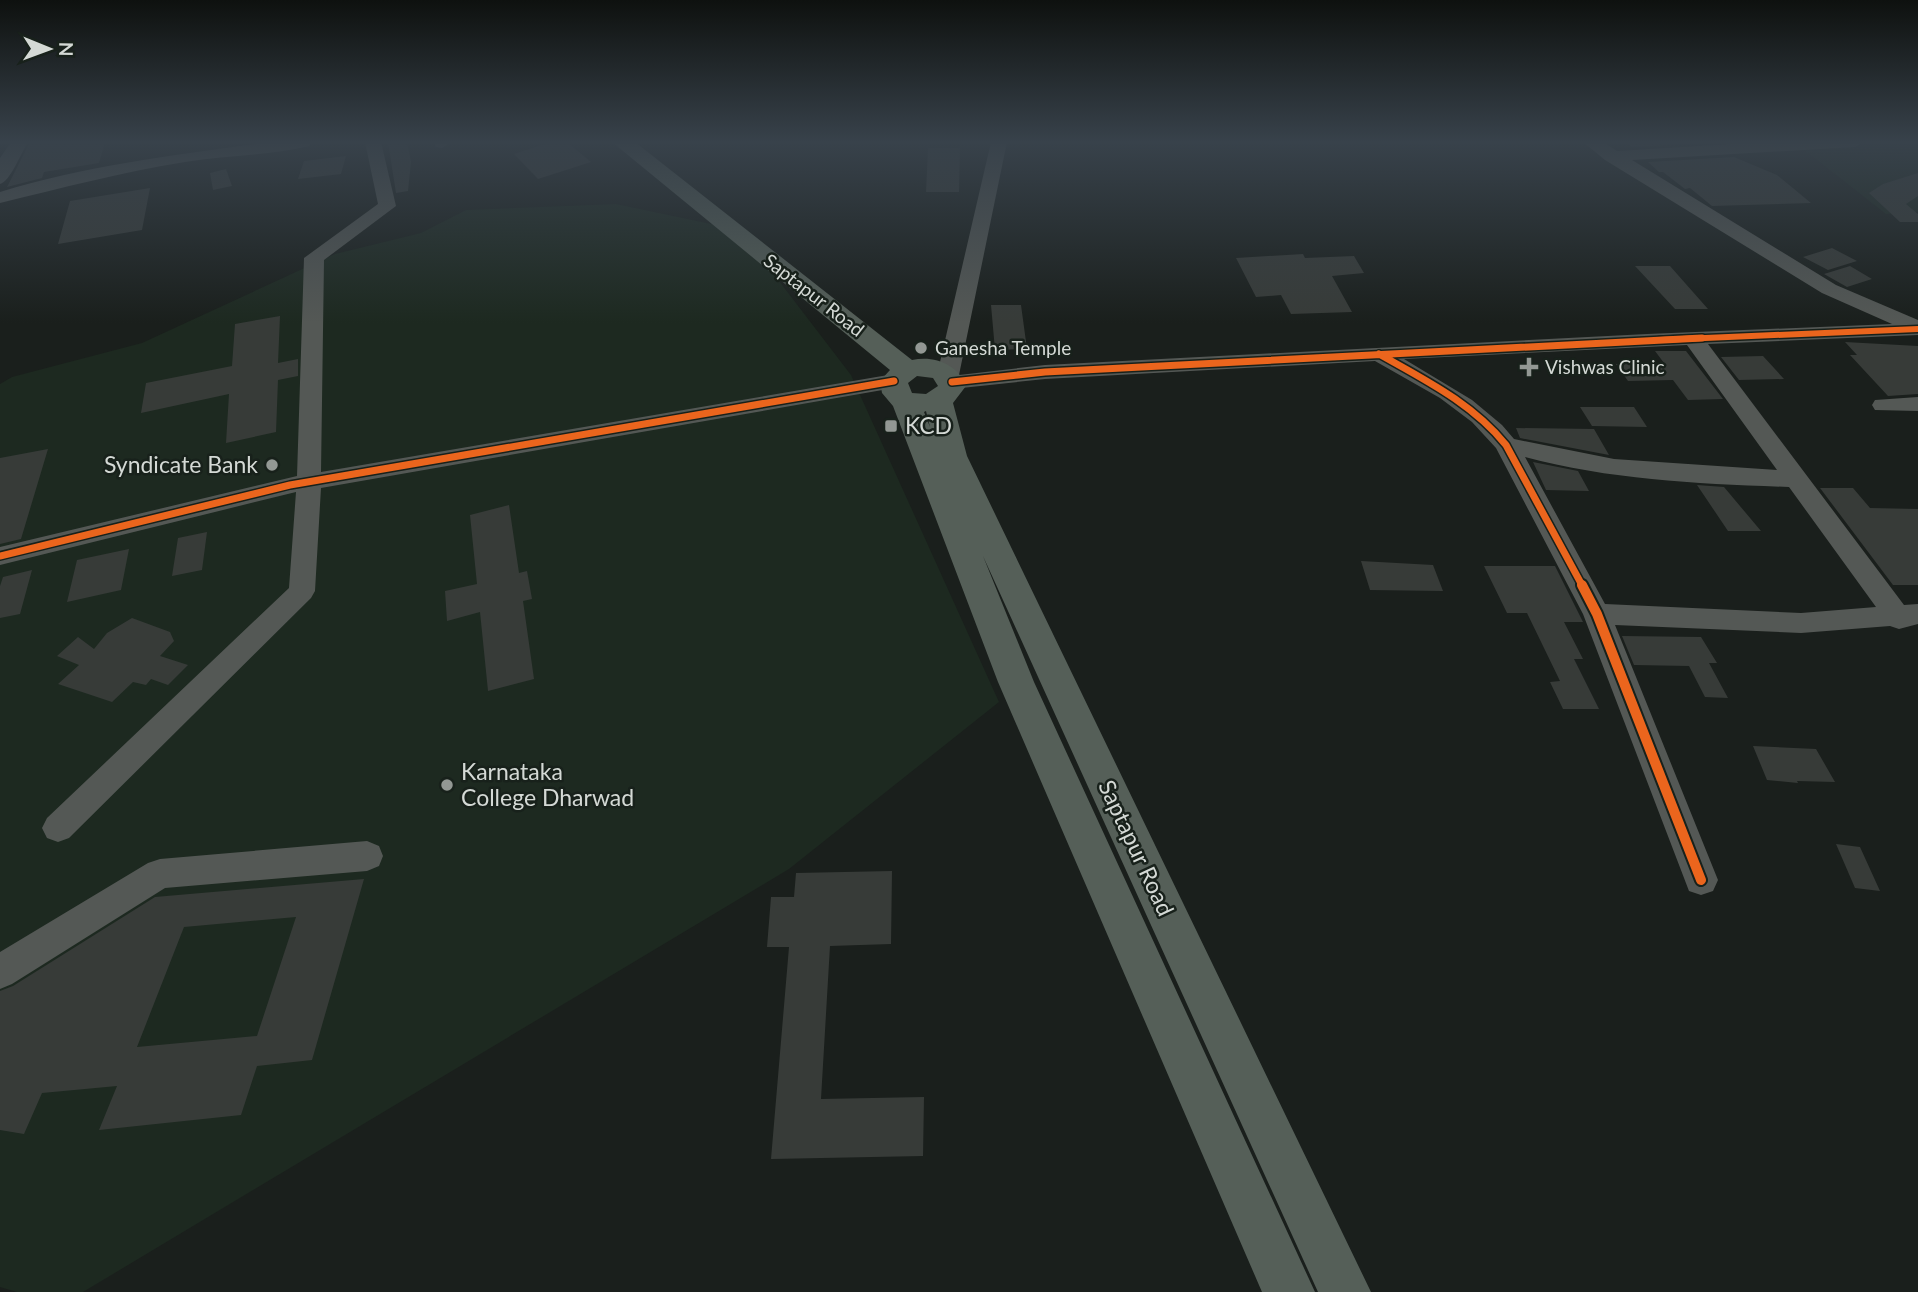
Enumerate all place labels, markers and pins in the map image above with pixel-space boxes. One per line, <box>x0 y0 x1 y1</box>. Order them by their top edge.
place label: Ganesha Temple <box>935 336 1071 359</box>
marker: Ganesha Temple <box>913 340 929 356</box>
place label: Vishwas Clinic <box>1545 355 1665 378</box>
marker: Vishwas Clinic <box>1519 357 1539 377</box>
place label: KCD <box>905 411 952 439</box>
marker: KCD <box>883 418 899 434</box>
place label: Syndicate Bank <box>104 450 258 478</box>
marker: Syndicate Bank <box>264 457 280 473</box>
place label: Karnataka College Dharwad <box>461 757 634 811</box>
marker: Karnataka College Dharwad <box>439 777 455 793</box>

